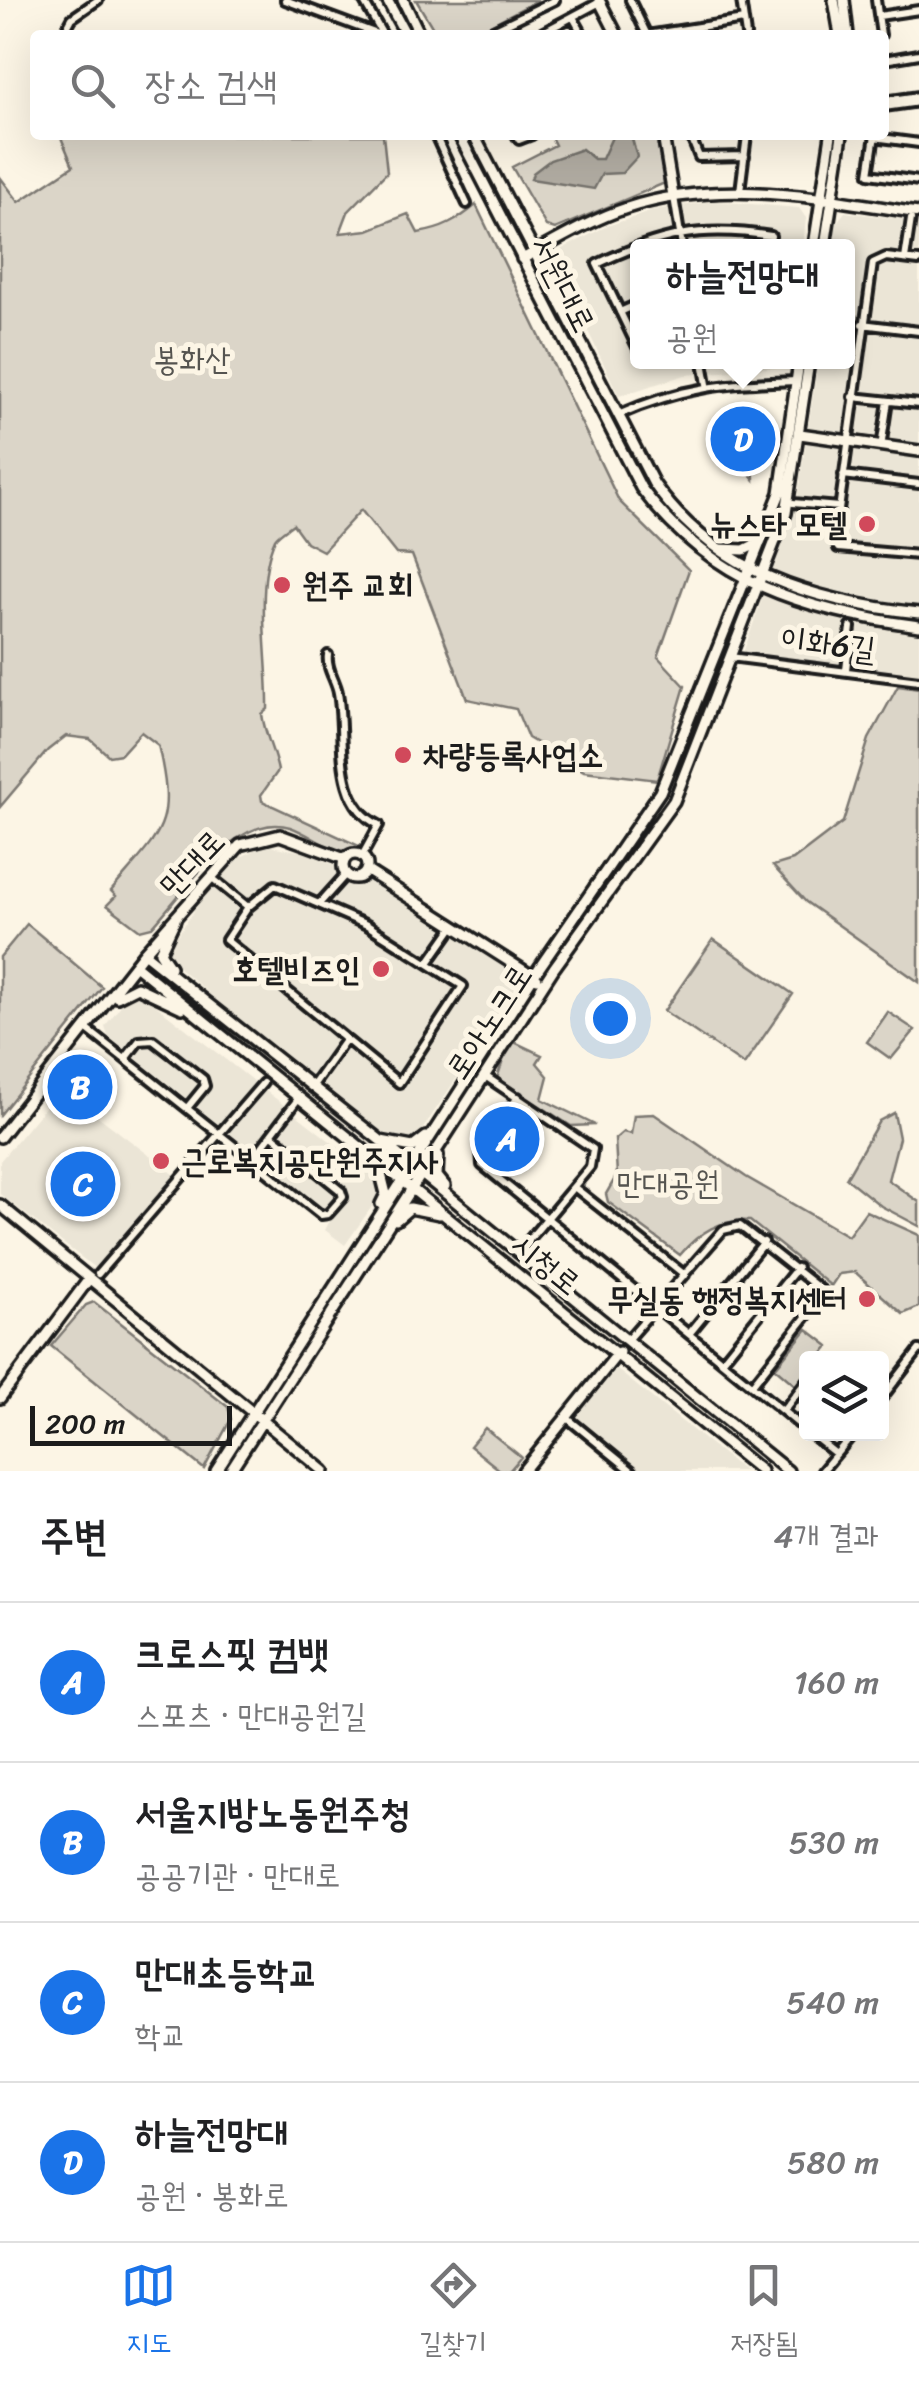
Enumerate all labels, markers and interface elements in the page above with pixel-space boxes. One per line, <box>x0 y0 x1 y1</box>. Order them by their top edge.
search box <box>30 30 889 140</box>
text: 장소 검색 <box>145 52 277 119</box>
icon: search <box>65 58 120 113</box>
street label: 서원대로 <box>514 225 612 343</box>
popup <box>630 239 855 369</box>
text: 하늘전망대 <box>666 242 819 309</box>
text: 공원 <box>666 309 718 366</box>
park label: 봉화산 <box>153 331 231 388</box>
pin: D <box>710 402 776 476</box>
place label: 뉴스타 모텔 <box>710 496 847 553</box>
marker: 뉴스타 모텔 <box>856 513 878 535</box>
place label: 원주 교회 <box>302 557 413 614</box>
marker: 원주 교회 <box>271 574 293 596</box>
street label: 이화6길 <box>777 610 879 678</box>
place label: 차량등록사업소 <box>423 727 603 784</box>
marker: 차량등록사업소 <box>392 744 414 766</box>
street label: 만대로 <box>145 815 239 911</box>
place label: 호텔비즈인 <box>232 941 361 998</box>
street label: 로아노크로 <box>430 952 548 1092</box>
marker: 호텔비즈인 <box>370 958 392 980</box>
your location <box>585 993 636 1044</box>
pin: B <box>48 1050 112 1124</box>
pin: A <box>474 1102 540 1176</box>
place label: 근로복지공단원주지사 <box>181 1133 439 1190</box>
pin: C <box>51 1146 116 1222</box>
marker: 근로복지공단원주지사 <box>150 1150 172 1172</box>
park label: 만대공원 <box>617 1155 720 1212</box>
street label: 시청로 <box>498 1218 594 1310</box>
place label: 무실동 행정복지센터 <box>607 1271 847 1328</box>
marker: 무실동 행정복지센터 <box>856 1288 878 1310</box>
map controls <box>799 1351 889 1441</box>
button: layers <box>799 1351 889 1441</box>
text: 200 m <box>45 1399 125 1448</box>
scale bar <box>30 1401 232 1446</box>
text: 주변 <box>40 1499 108 1573</box>
text: 4개 결과 <box>773 1508 879 1565</box>
text: 크로스핏 컴뱃 <box>135 1620 328 1687</box>
text: A <box>62 1654 83 1711</box>
text: 160 m <box>794 1654 879 1711</box>
text: 스포츠 · 만대공원길 <box>135 1687 366 1744</box>
text: 서울지방노동원주청 <box>135 1780 410 1847</box>
text: B <box>62 1814 83 1871</box>
text: 530 m <box>789 1814 879 1871</box>
text: 공공기관 · 만대로 <box>135 1847 340 1904</box>
text: 만대초등학교 <box>135 1940 318 2007</box>
text: C <box>63 1974 82 2031</box>
text: 540 m <box>786 1974 879 2031</box>
text: 학교 <box>135 2007 187 2064</box>
text: 하늘전망대 <box>135 2100 288 2167</box>
text: D <box>63 2134 82 2191</box>
text: 580 m <box>787 2134 879 2191</box>
text: 공원 · 봉화로 <box>135 2167 289 2224</box>
tab: 지도 <box>121 2258 176 2367</box>
tab: 길찾기 <box>419 2258 487 2367</box>
tab: 저장됨 <box>730 2258 798 2367</box>

